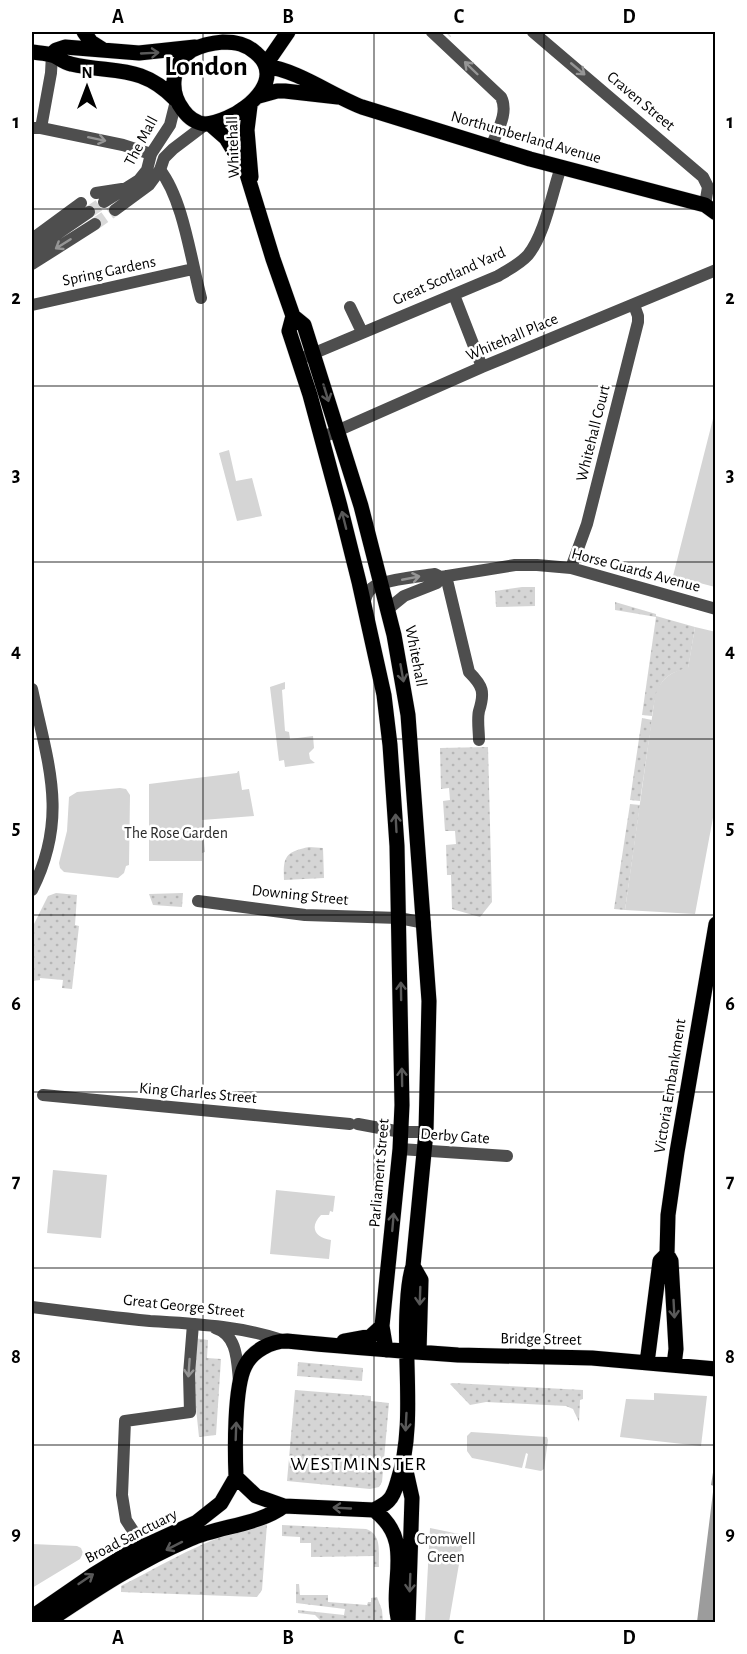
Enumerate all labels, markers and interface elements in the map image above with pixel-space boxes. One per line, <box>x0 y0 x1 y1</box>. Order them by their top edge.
text: A <box>112 7 124 27</box>
text: B <box>282 7 294 27</box>
text: C <box>454 7 465 27</box>
text: D <box>622 7 636 27</box>
one-way arrow <box>140 47 160 58</box>
district label: London <box>164 53 248 81</box>
north arrow <box>57 57 117 117</box>
one-way arrow <box>463 61 478 75</box>
one-way arrow <box>570 62 585 76</box>
text: N <box>81 65 93 81</box>
street label: Craven Street <box>604 68 678 134</box>
street label: Northumberland Avenue <box>449 108 603 166</box>
text: 1 <box>12 112 20 132</box>
text: 1 <box>726 112 734 132</box>
street label: The Mall <box>121 114 161 168</box>
street label: Whitehall <box>224 116 242 178</box>
one-way arrow <box>87 134 106 146</box>
one-way arrow <box>55 238 72 250</box>
street label: Great Scotland Yard <box>390 244 508 308</box>
street label: Spring Gardens <box>61 253 157 289</box>
text: 2 <box>11 288 21 308</box>
text: 2 <box>725 288 735 308</box>
street label: Whitehall Place <box>464 310 560 364</box>
one-way arrow <box>321 383 332 402</box>
street label: Whitehall Court <box>573 383 613 483</box>
text: 3 <box>12 465 20 485</box>
text: 3 <box>726 465 734 485</box>
one-way arrow <box>337 510 349 529</box>
street label: Horse Guards Avenue <box>570 545 702 595</box>
one-way arrow <box>401 572 421 583</box>
street label: Whitehall <box>402 624 430 688</box>
text: 4 <box>11 641 21 661</box>
text: 4 <box>725 641 735 661</box>
one-way arrow <box>396 662 407 682</box>
one-way arrow <box>390 813 401 833</box>
text: 5 <box>12 818 20 838</box>
text: 5 <box>726 818 734 838</box>
park label: The Rose Garden <box>124 825 228 841</box>
street label: Downing Street <box>251 882 349 908</box>
one-way arrow <box>395 982 407 1002</box>
text: 6 <box>11 994 21 1014</box>
text: 6 <box>725 994 735 1014</box>
street label: Victoria Embankment <box>651 1018 689 1154</box>
one-way arrow <box>396 1067 408 1087</box>
street label: King Charles Street <box>139 1080 257 1106</box>
street label: Parliament Street <box>366 1118 392 1228</box>
street label: Derby Gate <box>420 1126 490 1147</box>
text: 7 <box>12 1171 21 1191</box>
text: 7 <box>726 1171 735 1191</box>
one-way arrow <box>388 1213 399 1233</box>
one-way arrow <box>415 1286 426 1306</box>
street label: Great George Street <box>123 1292 245 1320</box>
one-way arrow <box>668 1299 679 1319</box>
street label: Bridge Street <box>500 1330 582 1348</box>
text: 8 <box>11 1347 21 1367</box>
text: 8 <box>725 1347 735 1367</box>
one-way arrow <box>184 1358 195 1378</box>
one-way arrow <box>401 1412 412 1432</box>
one-way arrow <box>231 1421 242 1441</box>
district label: WESTMINSTER <box>290 1454 428 1474</box>
one-way arrow <box>332 1503 352 1514</box>
street label: Broad Sanctuary <box>82 1506 180 1567</box>
text: 9 <box>11 1524 21 1544</box>
text: 9 <box>725 1524 735 1544</box>
park label: Cromwell Green <box>416 1531 476 1565</box>
one-way arrow <box>166 1541 184 1553</box>
one-way arrow <box>404 1572 415 1592</box>
one-way arrow <box>77 1573 94 1585</box>
text: A <box>112 1628 124 1648</box>
text: B <box>282 1628 294 1648</box>
text: C <box>454 1628 465 1648</box>
text: D <box>622 1628 636 1648</box>

